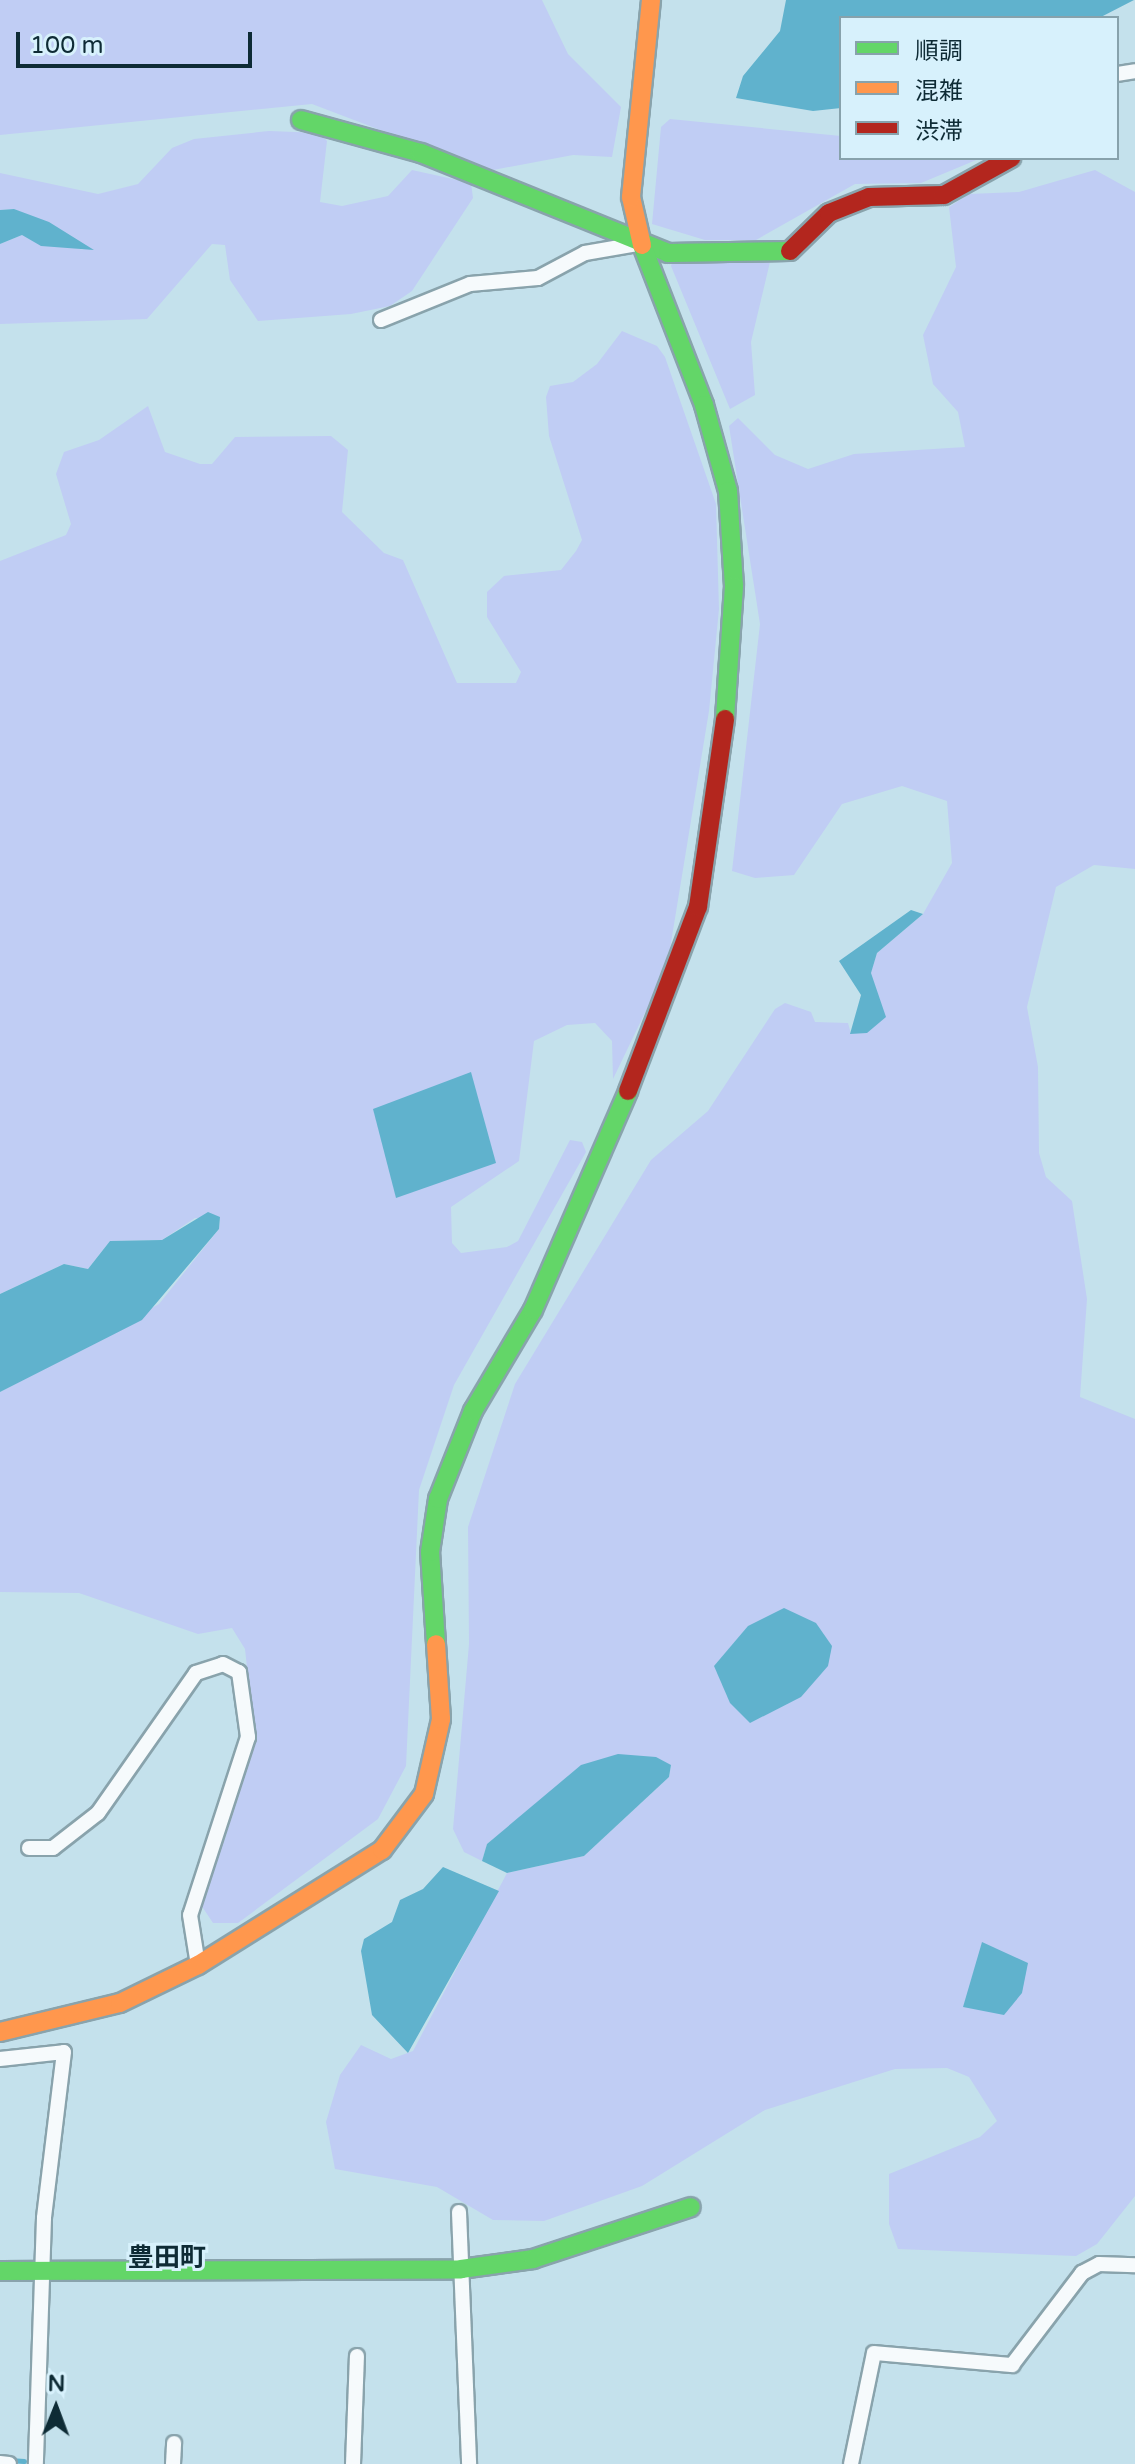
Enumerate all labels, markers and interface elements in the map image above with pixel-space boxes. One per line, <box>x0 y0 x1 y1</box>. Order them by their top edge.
scale bar <box>20 16 256 66</box>
legend <box>839 16 1119 160</box>
text: 100 m <box>30 31 104 60</box>
text: 順調 <box>915 37 963 66</box>
text: 混雑 <box>915 77 963 106</box>
text: 渋滞 <box>915 117 963 146</box>
district label: 豊田町 <box>128 2242 206 2274</box>
north arrow <box>16 2368 96 2448</box>
text: N <box>47 2371 65 2397</box>

